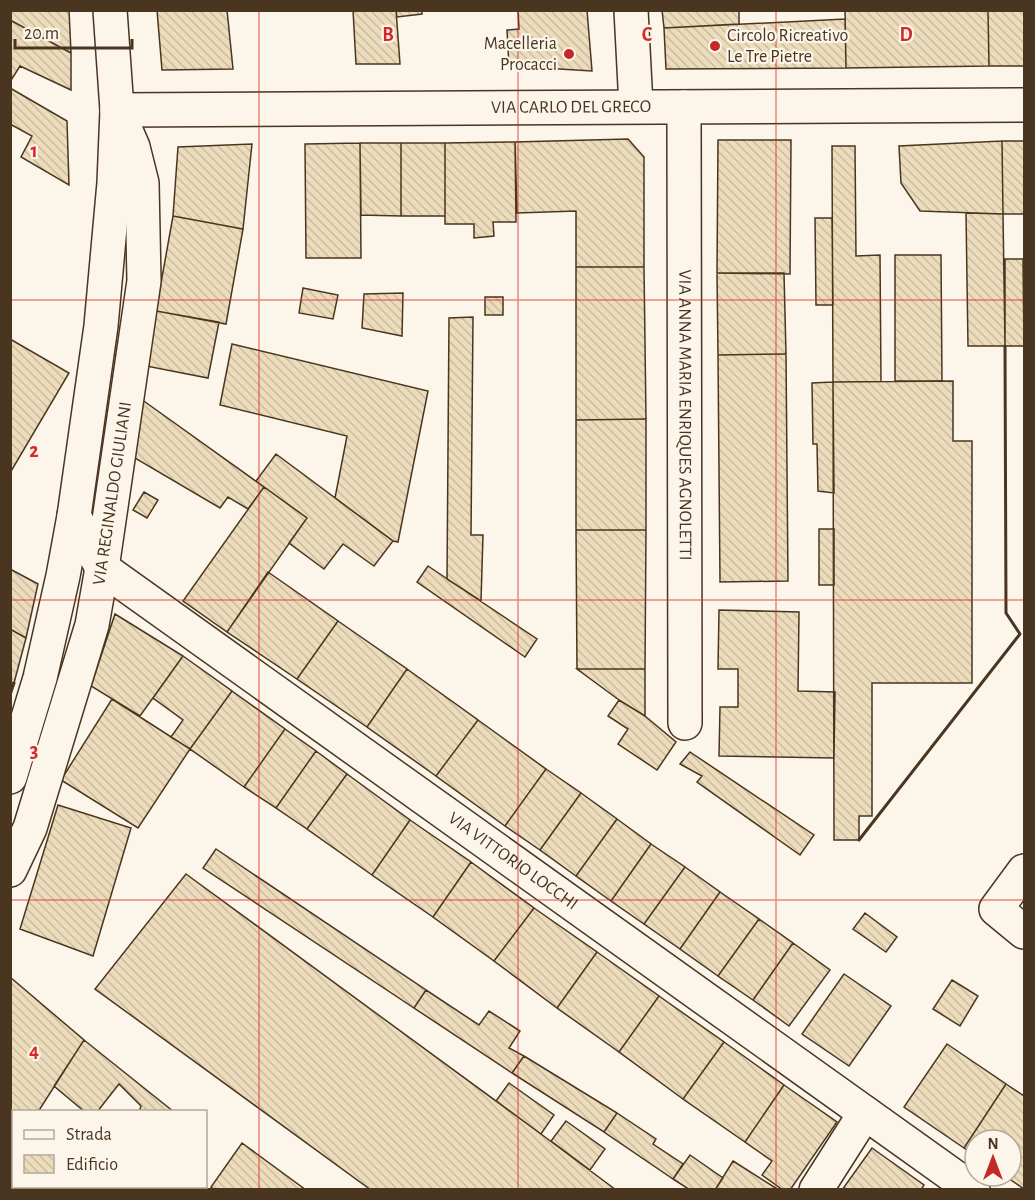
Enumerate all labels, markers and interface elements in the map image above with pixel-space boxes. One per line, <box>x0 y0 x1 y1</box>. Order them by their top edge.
scale bar <box>15 12 132 50</box>
text: 20 m <box>24 25 59 43</box>
text: B <box>382 25 394 45</box>
text: C <box>642 25 653 45</box>
text: D <box>899 25 913 45</box>
place label: Circolo Ricreativo Le Tre Pietre <box>727 27 848 66</box>
place label: Macelleria Procacci <box>484 35 557 74</box>
marker: Circolo Ricreativo Le Tre Pietre <box>708 39 722 53</box>
marker: Macelleria Procacci <box>562 47 576 61</box>
street label: VIA CARLO DEL GRECO <box>491 98 651 117</box>
text: 1 <box>30 141 38 161</box>
street label: VIA ANNA MARIA ENRIQUES AGNOLETTI <box>675 269 694 561</box>
street label: VIA REGINALDO GIULIANI <box>90 400 135 587</box>
text: 2 <box>29 441 39 461</box>
text: 3 <box>30 741 38 761</box>
street label: VIA VITTORIO LOCCHI <box>445 809 581 914</box>
text: 4 <box>29 1041 39 1061</box>
legend <box>12 1110 207 1188</box>
text: Strada <box>66 1126 112 1144</box>
north arrow <box>963 1128 1023 1188</box>
text: N <box>987 1136 999 1152</box>
text: Edificio <box>66 1156 118 1174</box>

